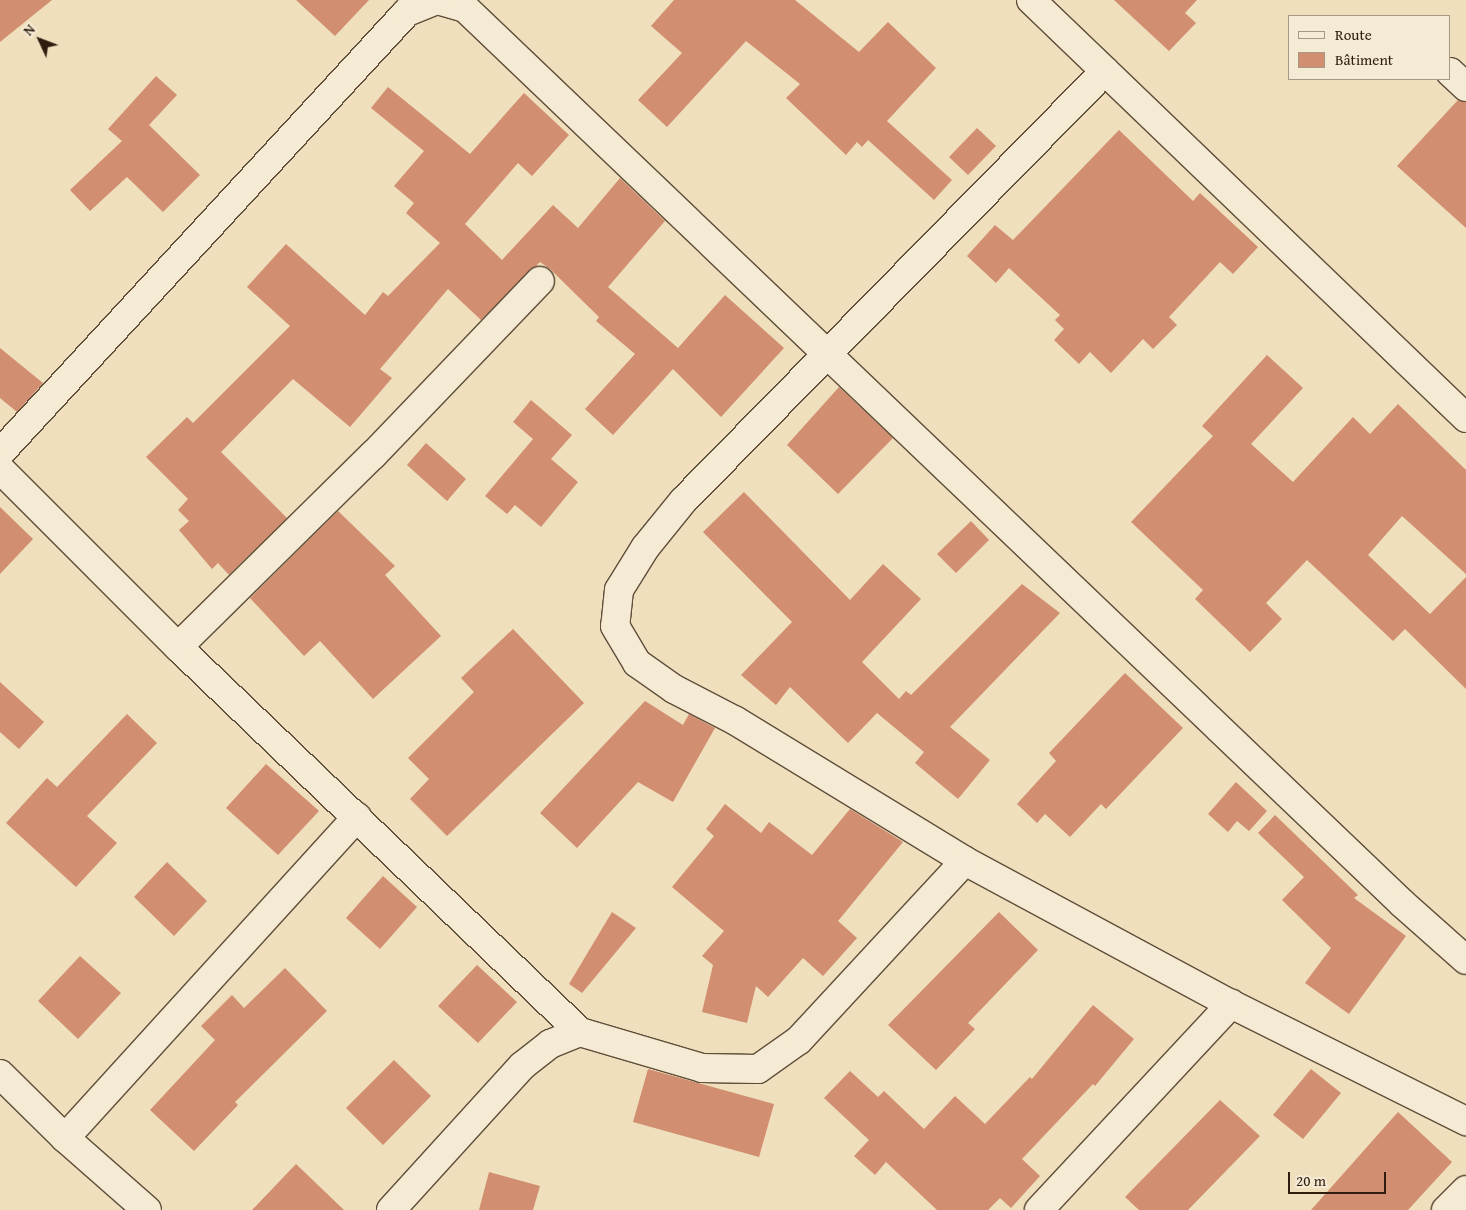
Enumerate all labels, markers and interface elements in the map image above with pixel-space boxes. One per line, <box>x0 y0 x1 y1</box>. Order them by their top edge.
north arrow <box>15 15 65 65</box>
legend <box>1288 15 1451 80</box>
text: N <box>19 20 40 40</box>
text: Route <box>1335 24 1372 45</box>
text: Bâtiment <box>1335 49 1393 70</box>
scale bar <box>1291 1162 1388 1194</box>
text: 20 m <box>1296 1170 1326 1191</box>

